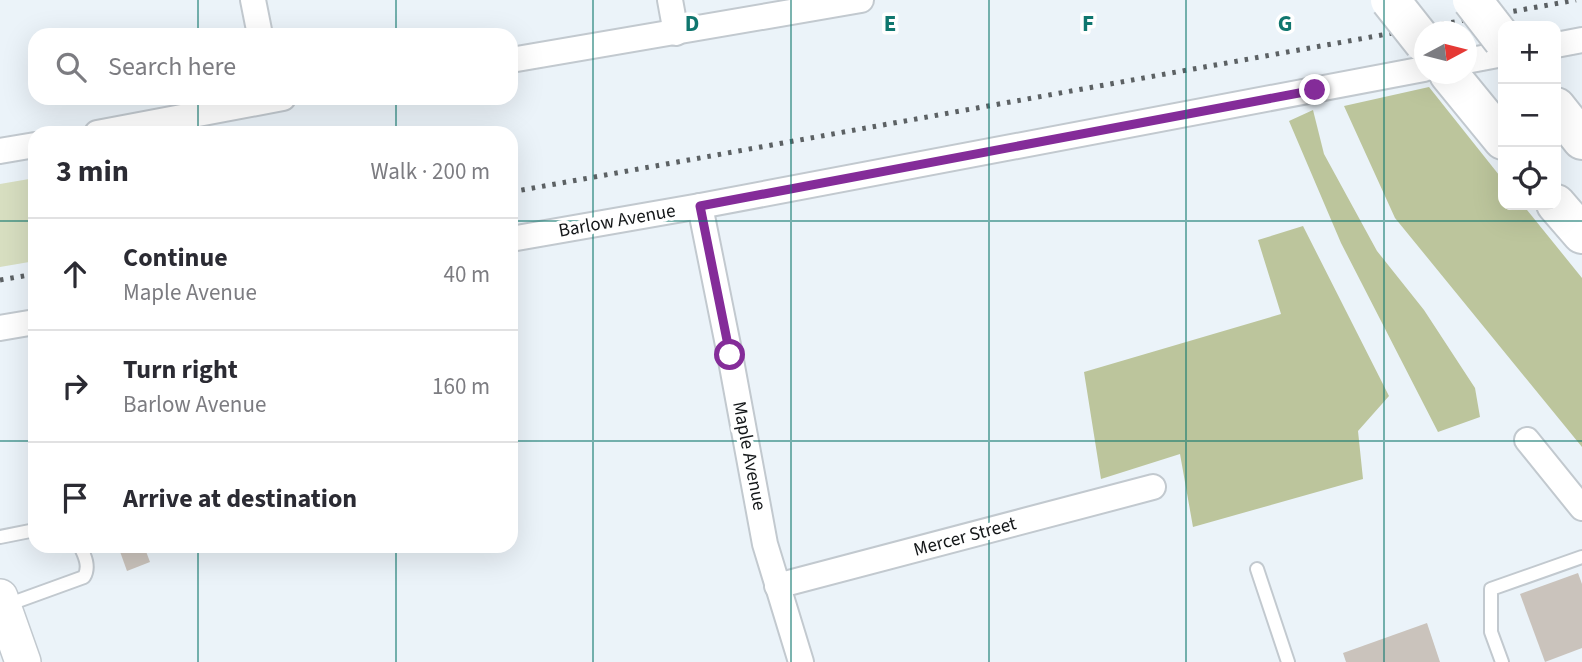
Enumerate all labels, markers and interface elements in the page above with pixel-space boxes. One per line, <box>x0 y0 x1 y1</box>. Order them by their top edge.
text: D <box>685 7 699 40</box>
text: E <box>884 7 896 40</box>
text: F <box>1082 7 1094 40</box>
text: G <box>1278 7 1292 40</box>
north arrow <box>1414 21 1477 84</box>
map controls <box>1498 21 1561 210</box>
button: + <box>1498 21 1561 84</box>
search box <box>28 28 518 105</box>
icon: search <box>52 48 90 86</box>
text: Search here <box>108 48 236 85</box>
route end <box>1299 74 1330 105</box>
button: − <box>1498 84 1561 147</box>
button: locate <box>1498 147 1561 210</box>
text: 3 min <box>56 150 129 193</box>
text: Walk · 200 m <box>371 155 490 188</box>
street label: Barlow Avenue <box>556 197 678 245</box>
text: Continue <box>123 239 228 276</box>
icon: ahead <box>56 255 94 293</box>
text: 40 m <box>443 258 490 291</box>
text: Maple Avenue <box>123 276 257 309</box>
route start <box>714 339 745 370</box>
text: Turn right <box>123 351 238 388</box>
icon: right <box>56 367 94 405</box>
text: 160 m <box>432 370 490 403</box>
text: Barlow Avenue <box>123 388 266 421</box>
street label: Maple Avenue <box>725 399 773 513</box>
icon: arrive <box>56 479 94 517</box>
text: Arrive at destination <box>123 480 357 517</box>
street label: Mercer Street <box>911 510 1020 564</box>

